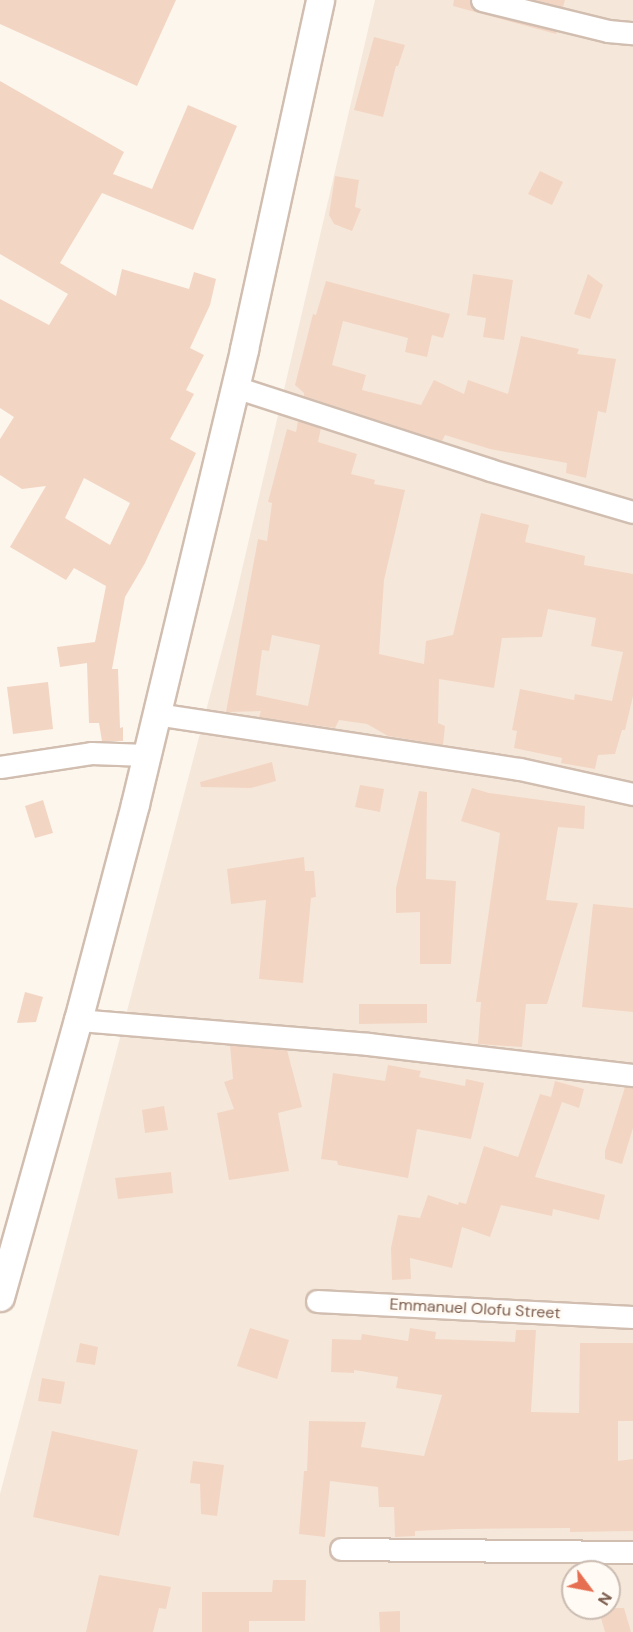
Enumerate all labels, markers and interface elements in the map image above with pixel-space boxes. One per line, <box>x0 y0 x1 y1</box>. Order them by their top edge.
street label: Emmanuel Olofu Street <box>389 1295 561 1323</box>
north arrow <box>561 1560 621 1620</box>
text: N <box>593 1588 617 1609</box>

